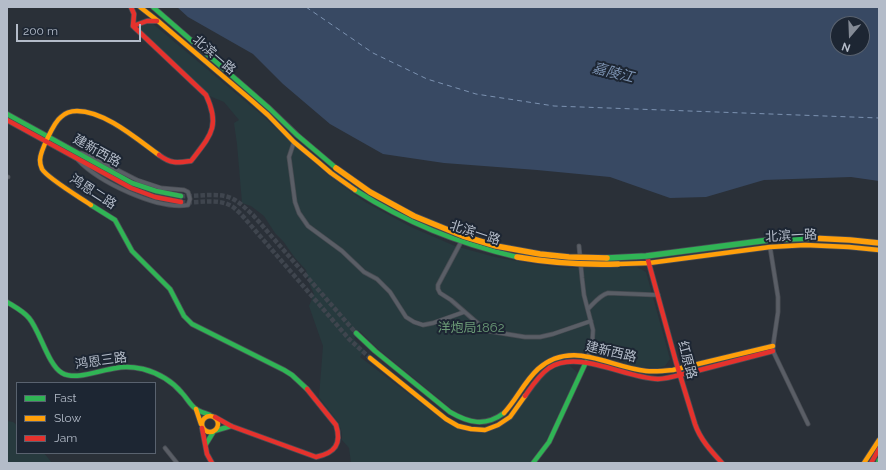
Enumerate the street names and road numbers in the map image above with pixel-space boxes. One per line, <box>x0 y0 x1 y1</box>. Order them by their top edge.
street label: 北滨一路 <box>189 32 239 78</box>
street label: 建新西路 <box>70 132 124 170</box>
street label: 鸿恩二路 <box>67 171 119 213</box>
street label: 北滨一路 <box>448 218 502 248</box>
street label: 北滨一路 <box>765 227 817 245</box>
street label: 建新西路 <box>584 339 638 365</box>
street label: 红原路 <box>674 339 700 381</box>
street label: 鸿恩三路 <box>74 350 128 372</box>

